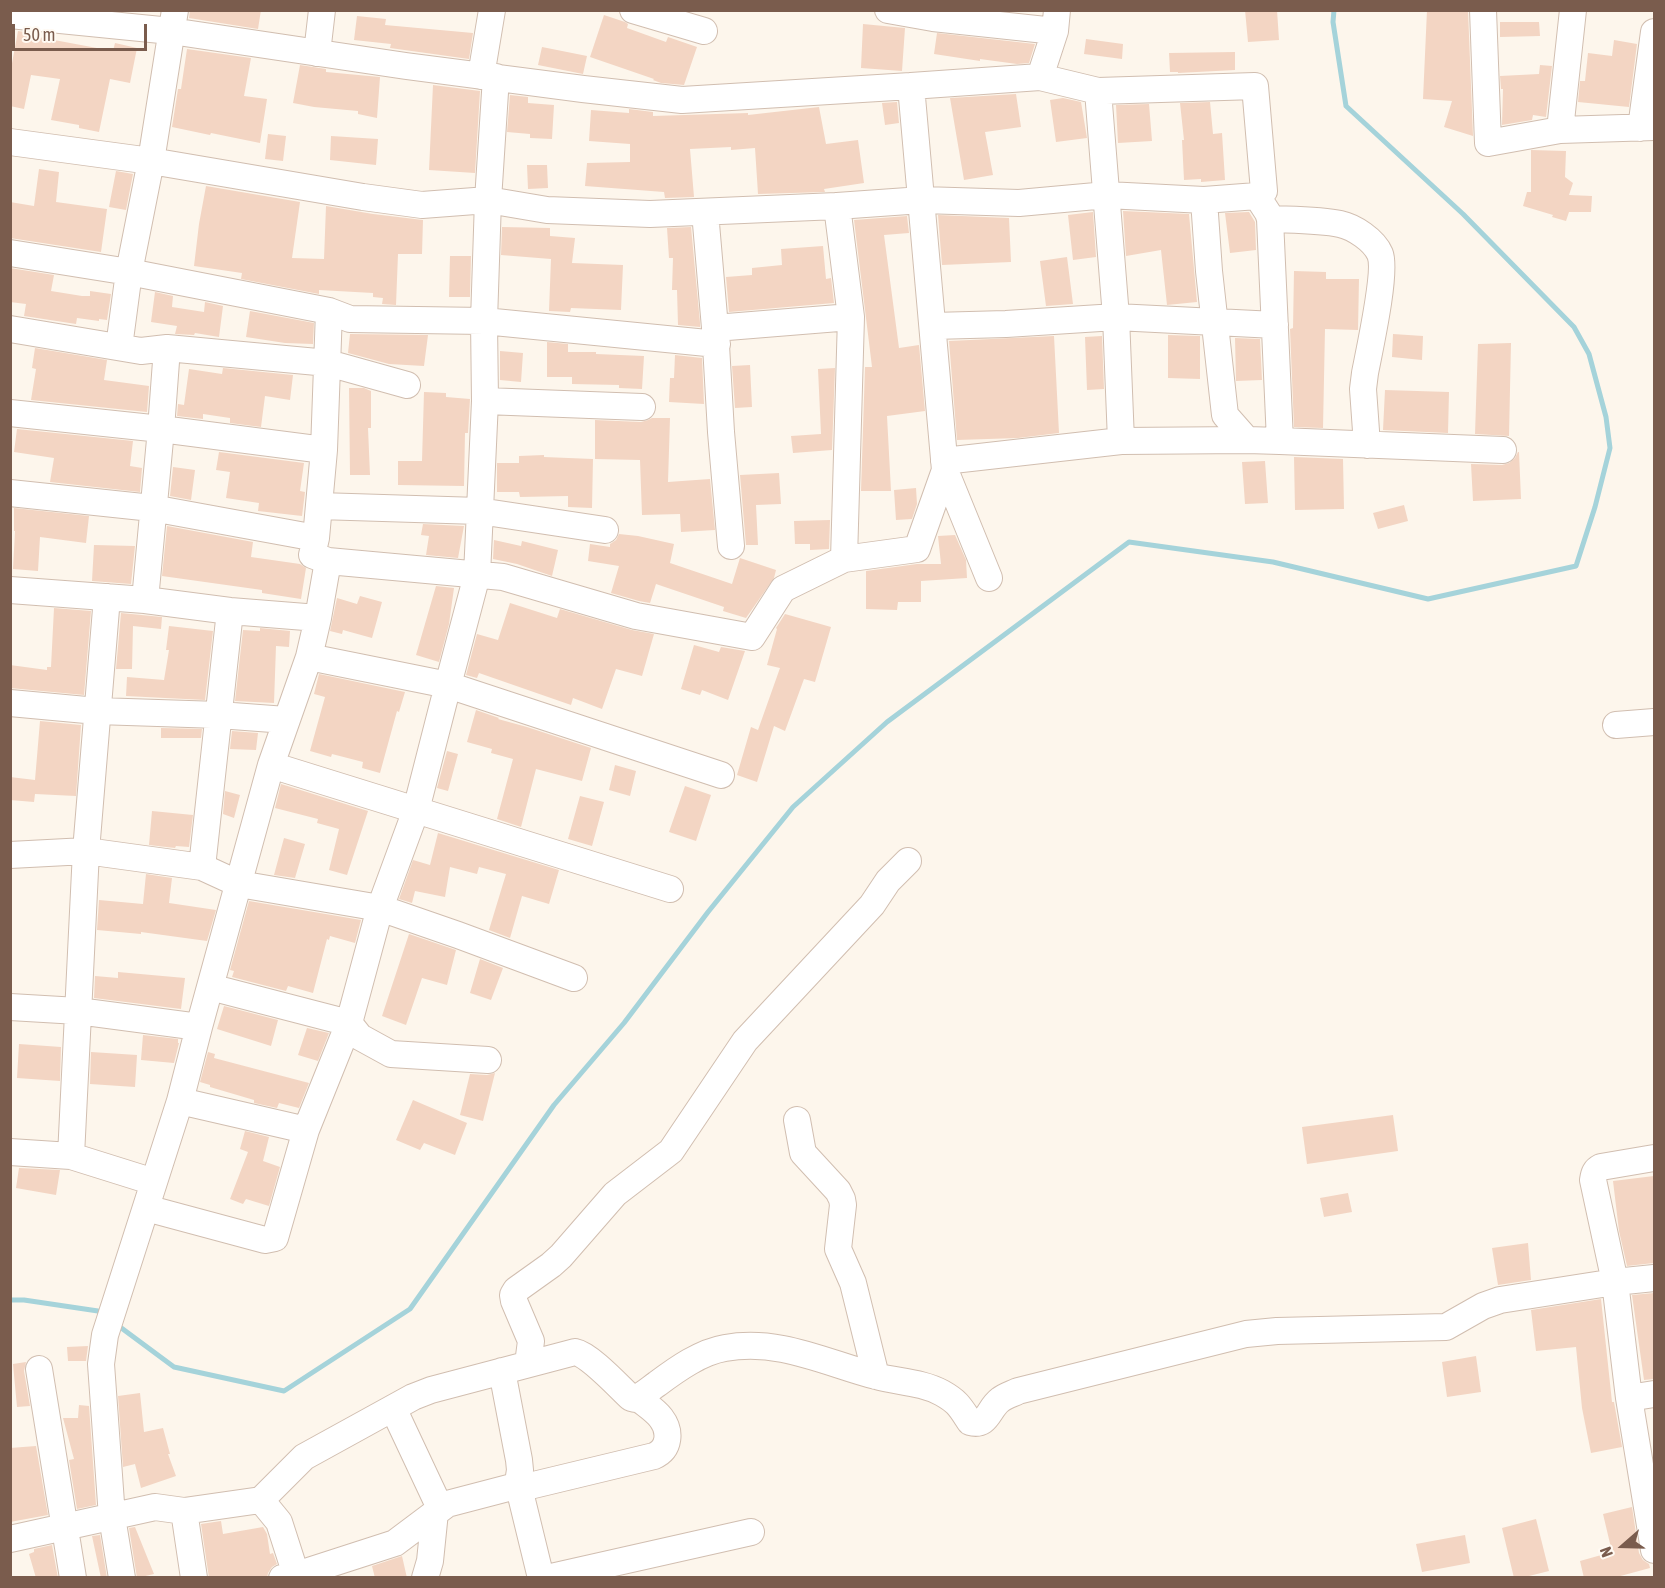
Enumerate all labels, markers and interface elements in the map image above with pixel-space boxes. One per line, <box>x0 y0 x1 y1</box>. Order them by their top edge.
scale bar <box>15 12 150 50</box>
text: 50 m <box>23 24 55 45</box>
north arrow <box>1593 1516 1653 1576</box>
text: N <box>1596 1545 1616 1560</box>

